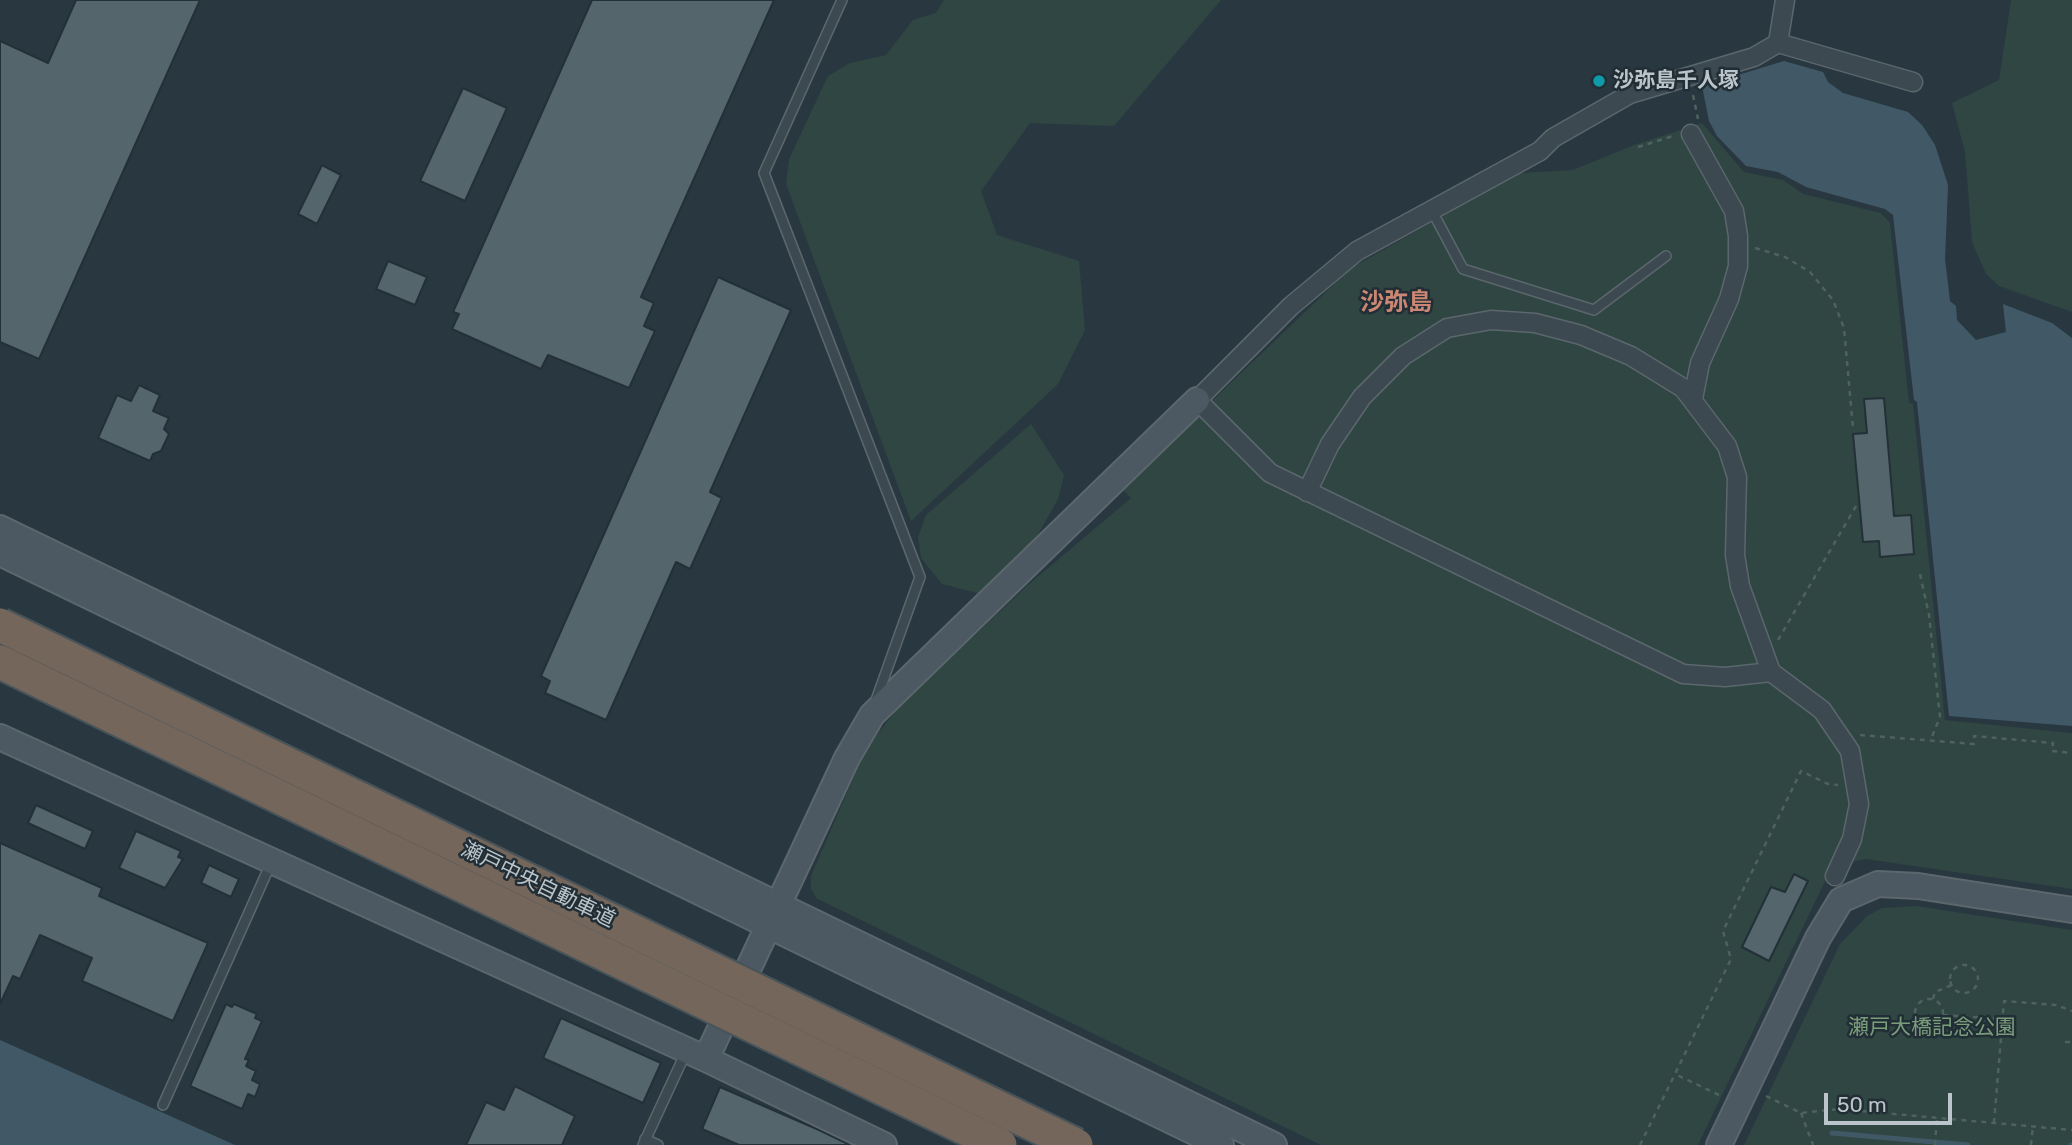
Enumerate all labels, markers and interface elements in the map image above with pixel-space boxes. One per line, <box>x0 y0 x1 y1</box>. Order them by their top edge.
place label: 沙弥島千人塚 <box>1613 68 1739 94</box>
marker: 沙弥島千人塚 <box>1591 73 1607 89</box>
district label: 沙弥島 <box>1360 289 1432 317</box>
street label: 瀬戸中央自動車道 <box>457 837 619 933</box>
park label: 瀬戸大橋記念公園 <box>1848 1015 2016 1041</box>
scale bar <box>1827 1078 1955 1122</box>
text: 50 m <box>1837 1092 1887 1117</box>

